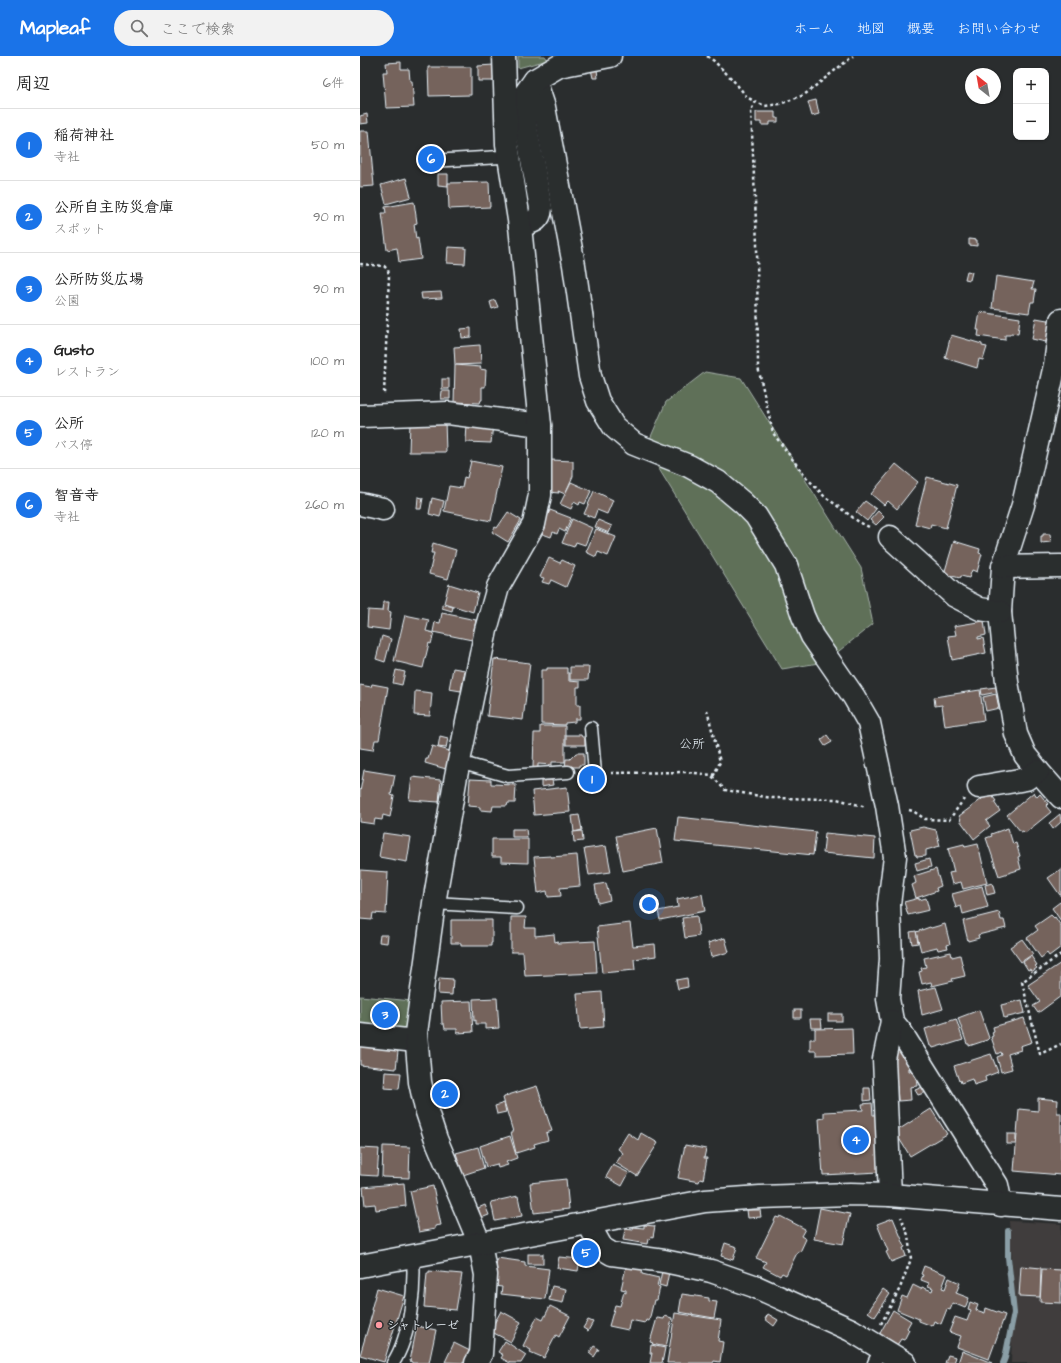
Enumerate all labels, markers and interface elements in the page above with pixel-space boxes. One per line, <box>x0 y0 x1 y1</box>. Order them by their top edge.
search box <box>114 10 394 46</box>
text: Mapleaf <box>20 15 90 42</box>
icon: search <box>128 17 150 39</box>
text: ここで検索 <box>160 19 235 40</box>
text: ホーム <box>794 19 835 39</box>
text: 地図 <box>857 19 885 39</box>
text: 概要 <box>907 19 935 39</box>
text: お問い合わせ <box>957 19 1041 39</box>
north arrow <box>965 68 1001 104</box>
map controls <box>1013 68 1049 140</box>
button: + <box>1013 68 1049 104</box>
text: 周辺 <box>16 72 50 96</box>
text: 6件 <box>323 74 344 92</box>
button: − <box>1013 104 1049 140</box>
text: 稲荷神社 <box>54 125 114 146</box>
text: 1 <box>28 136 30 154</box>
text: 50 m <box>311 136 344 154</box>
pin: 6 <box>418 144 444 174</box>
text: 寺社 <box>54 148 80 166</box>
text: 公所自主防災倉庫 <box>54 197 174 218</box>
text: 2 <box>25 208 33 226</box>
text: 90 m <box>313 208 344 226</box>
text: スポット <box>54 220 106 238</box>
text: 公所防災広場 <box>54 269 144 290</box>
text: 3 <box>26 280 32 298</box>
text: 90 m <box>313 280 344 298</box>
text: 公園 <box>54 292 80 310</box>
text: Gusto <box>54 340 94 361</box>
text: 4 <box>25 352 33 370</box>
text: 100 m <box>311 352 344 370</box>
text: レストラン <box>54 363 120 381</box>
text: 公所 <box>54 413 84 434</box>
text: 5 <box>24 424 34 442</box>
text: 120 m <box>311 424 344 442</box>
text: バス停 <box>54 436 93 454</box>
text: 智音寺 <box>54 485 99 506</box>
text: 6 <box>25 496 33 514</box>
text: 260 m <box>305 496 344 514</box>
text: 寺社 <box>54 508 80 526</box>
district label: 公所 <box>679 735 705 753</box>
pin: 1 <box>579 764 605 794</box>
your location <box>639 894 659 914</box>
pin: 3 <box>372 1000 398 1030</box>
pin: 2 <box>432 1079 458 1109</box>
pin: 4 <box>843 1125 869 1155</box>
pin: 5 <box>573 1238 599 1268</box>
place label: シャトレーゼ <box>387 1317 459 1334</box>
marker: シャトレーゼ <box>374 1320 384 1330</box>

